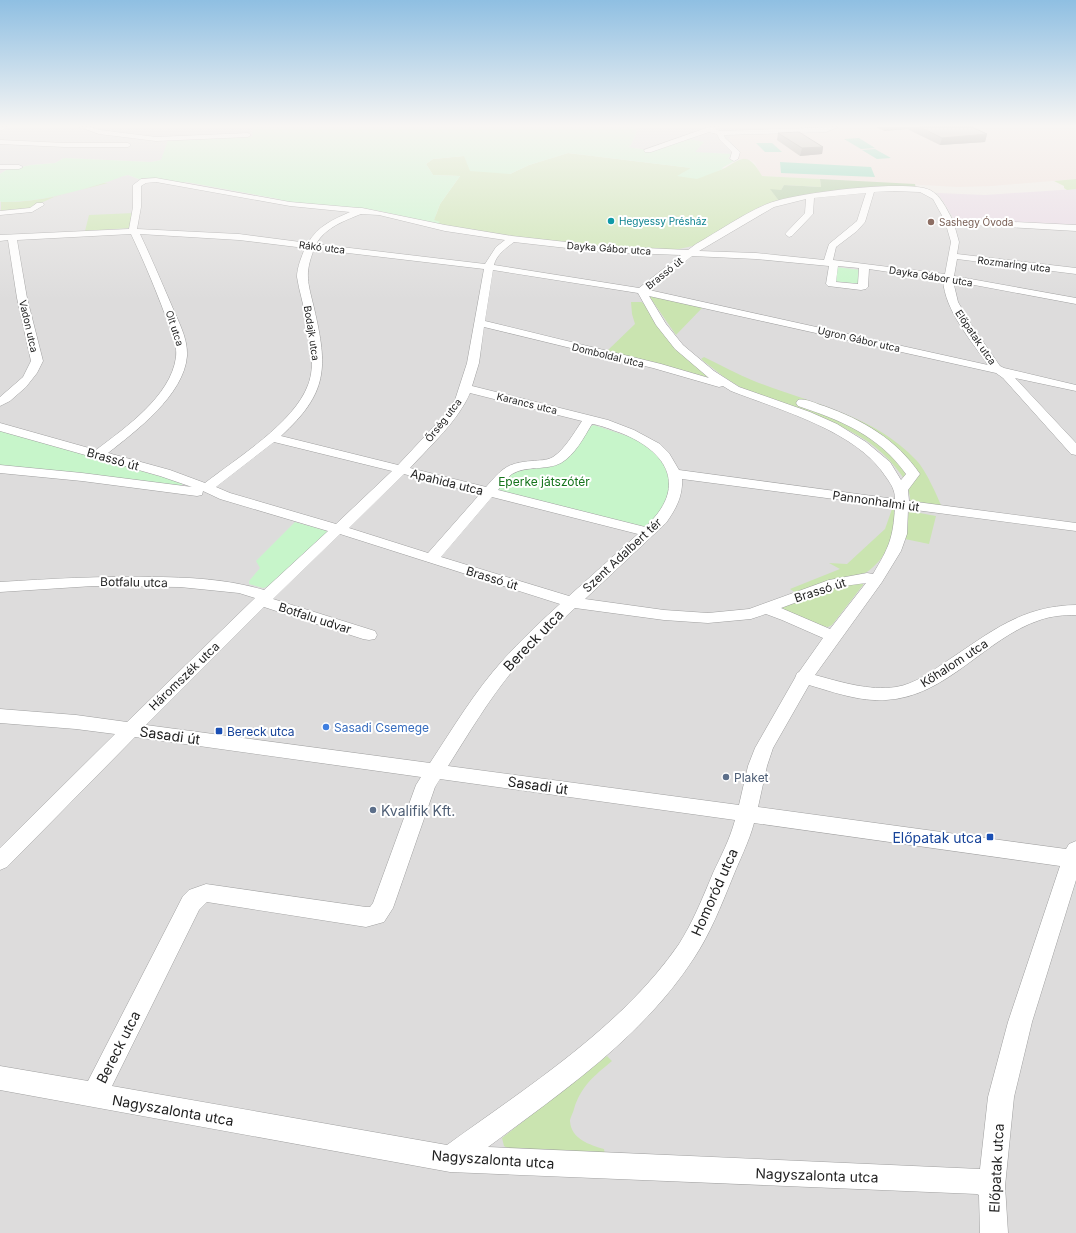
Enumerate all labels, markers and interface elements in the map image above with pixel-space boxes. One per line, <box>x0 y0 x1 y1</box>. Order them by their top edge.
place label: Hegyessy Présház <box>619 215 707 227</box>
place label: Sashegy Óvoda <box>939 215 1013 228</box>
marker: Hegyessy Présház <box>606 216 616 226</box>
marker: Sashegy Óvoda <box>926 217 936 227</box>
street label: Rákó utca <box>298 238 346 256</box>
street label: Dayka Gábor utca <box>566 239 652 257</box>
street label: Brassó út <box>643 254 686 292</box>
street label: Rozmaring utca <box>977 254 1051 274</box>
street label: Dayka Gábor utca <box>888 263 974 289</box>
street label: Vadon utca <box>17 299 41 353</box>
street label: Bodajk utca <box>302 305 322 361</box>
street label: Előpatak utca <box>953 307 999 367</box>
street label: Olt utca <box>164 309 186 347</box>
street label: Ugron Gábor utca <box>817 324 901 354</box>
street label: Domboldal utca <box>571 340 645 370</box>
street label: Karancs utca <box>495 390 559 416</box>
street label: Őrség utca <box>422 396 464 444</box>
street label: Brassó út <box>85 444 141 474</box>
street label: Apahida utca <box>409 466 485 498</box>
park label: Eperke játszótér <box>498 474 590 489</box>
street label: Pannonhalmi út <box>832 487 920 515</box>
street label: Szent Adalbert tér <box>579 514 665 595</box>
street label: Brassó út <box>464 563 520 593</box>
street label: Botfalu utca <box>100 574 168 590</box>
street label: Brassó út <box>792 575 848 605</box>
street label: Botfalu udvar <box>277 599 354 637</box>
street label: Bereck utca <box>499 606 567 674</box>
street label: Kőhalom utca <box>918 636 990 690</box>
street label: Háromszék utca <box>146 639 222 713</box>
place label: Sasadi Csemege <box>334 720 429 735</box>
street label: Sasadi út <box>139 722 202 748</box>
marker: Sasadi Csemege <box>321 722 331 732</box>
place label: Bereck utca <box>227 724 295 739</box>
marker: Bereck utca <box>214 726 224 736</box>
place label: Plaket <box>734 770 769 785</box>
street label: Sasadi út <box>507 772 570 798</box>
marker: Plaket <box>721 772 731 782</box>
place label: Kvalifik Kft. <box>381 802 455 819</box>
marker: Kvalifik Kft. <box>368 805 378 815</box>
place label: Előpatak utca <box>892 829 982 846</box>
marker: Előpatak utca <box>985 832 995 842</box>
street label: Homoród utca <box>687 846 741 938</box>
street label: Bereck utca <box>93 1008 143 1086</box>
street label: Nagyszalonta utca <box>111 1091 235 1129</box>
street label: Előpatak utca <box>985 1123 1007 1213</box>
street label: Nagyszalonta utca <box>431 1146 555 1172</box>
street label: Nagyszalonta utca <box>755 1164 879 1186</box>

